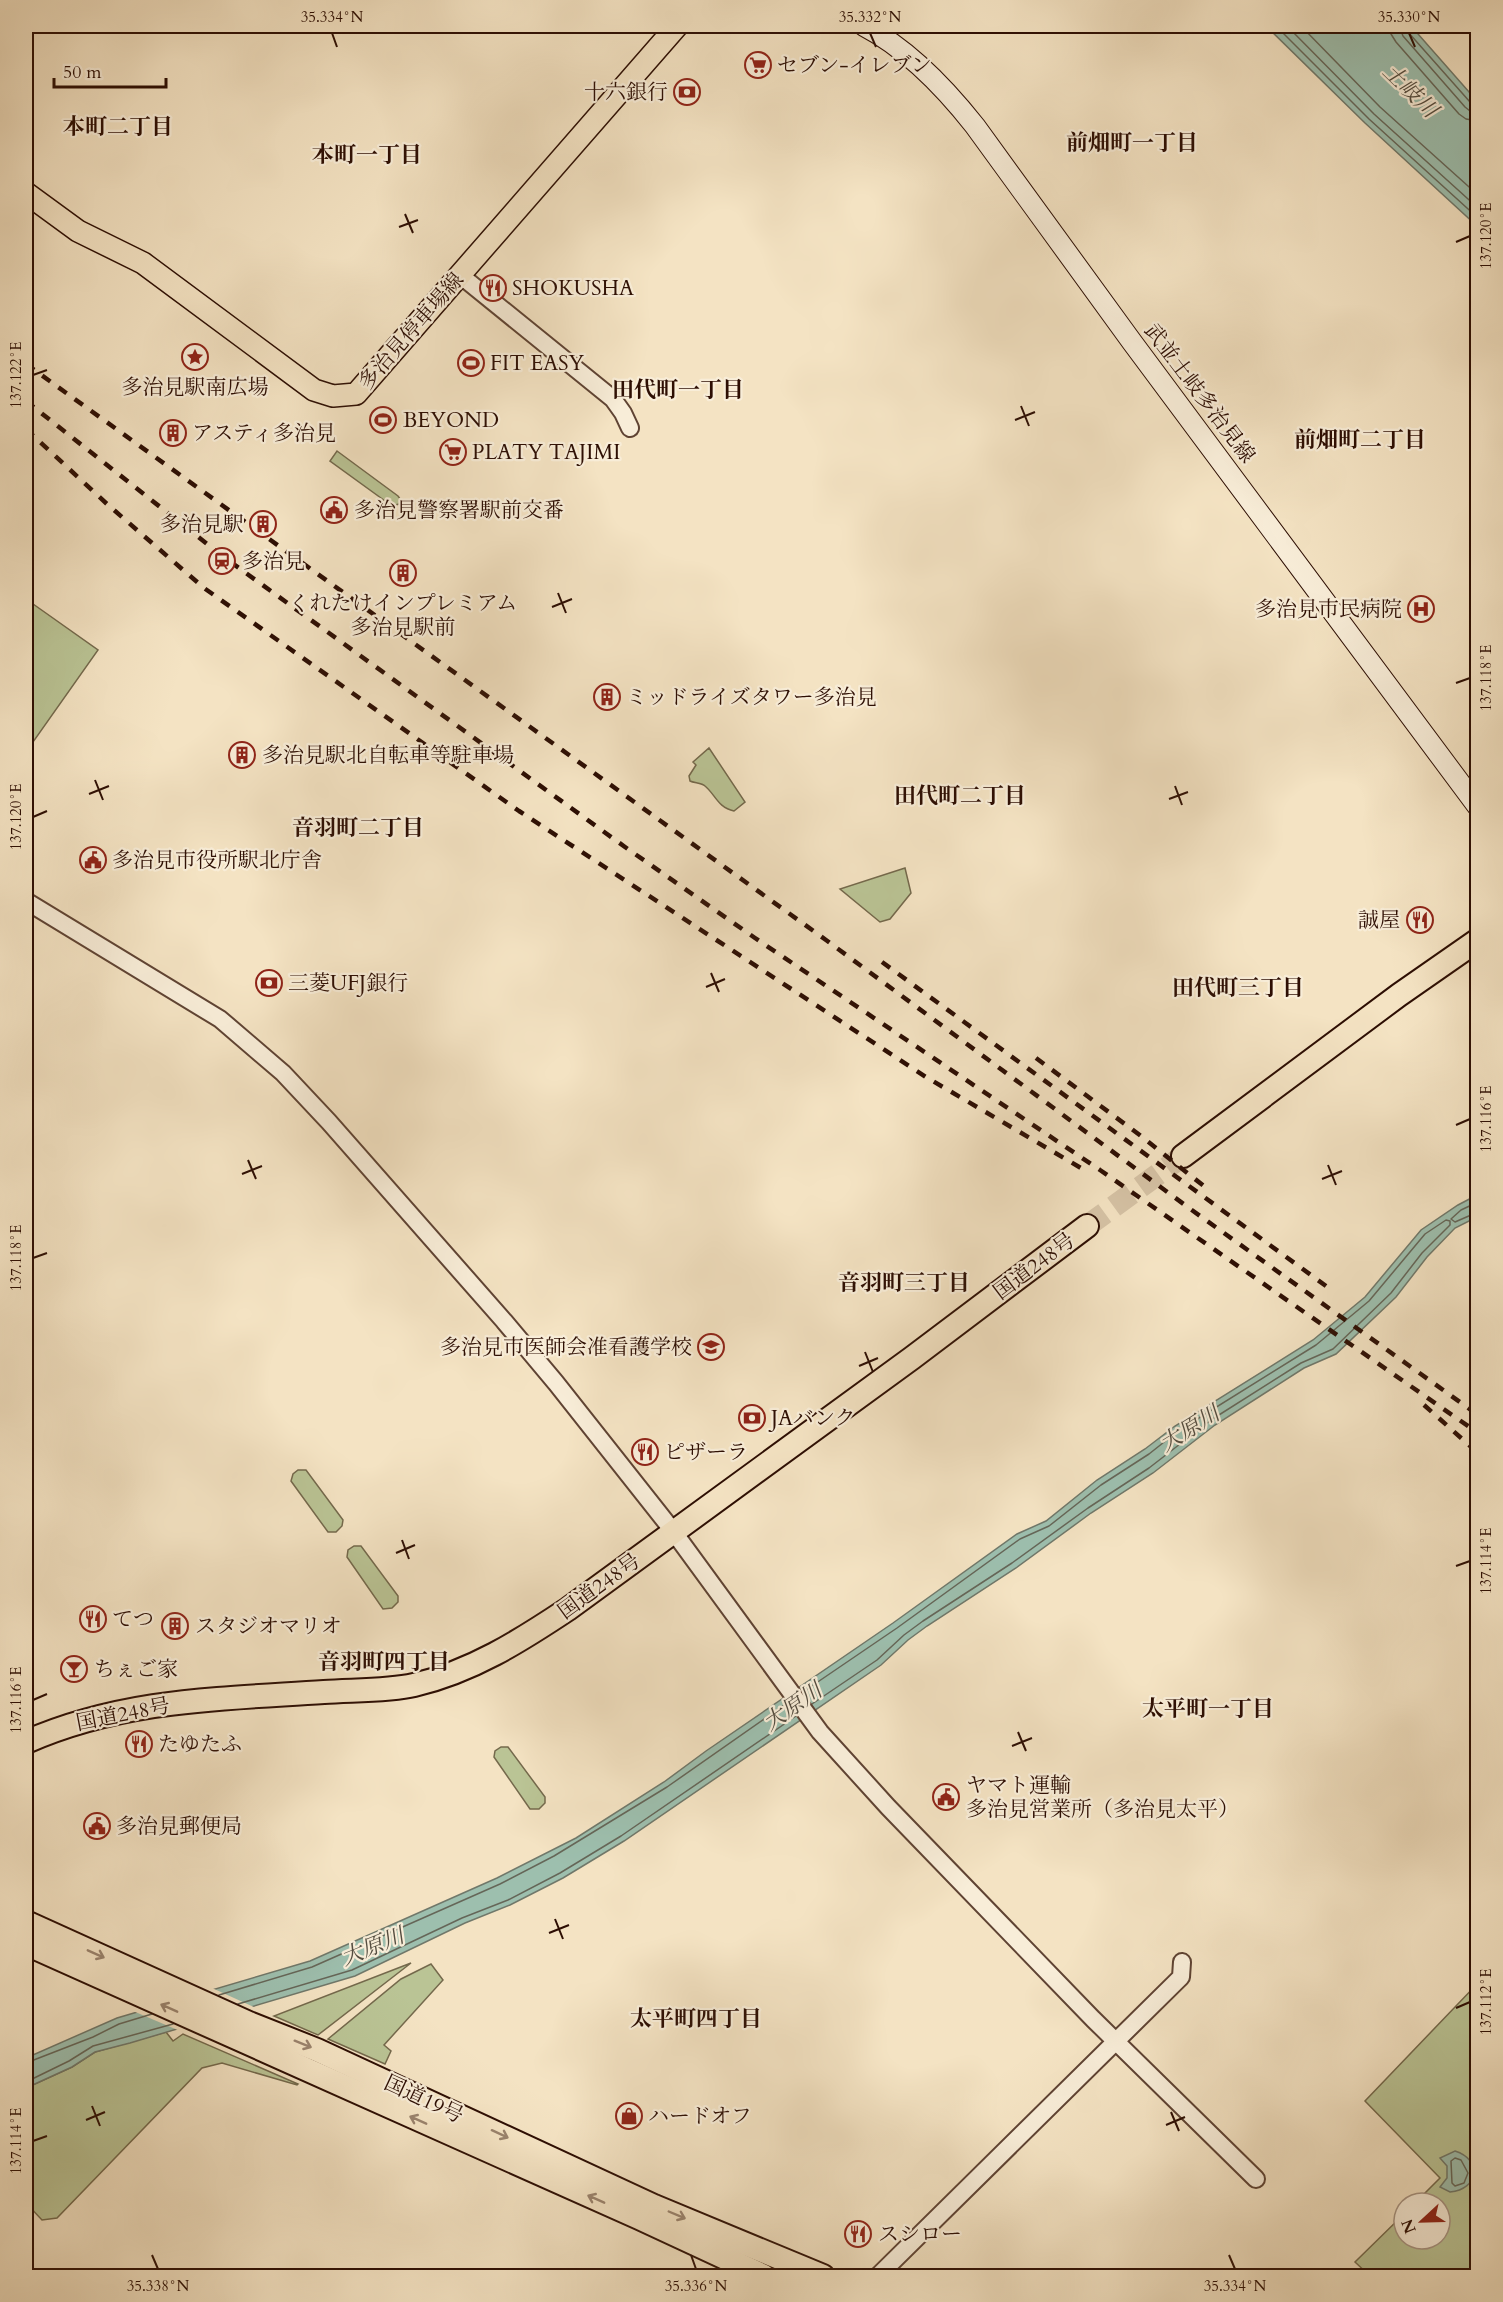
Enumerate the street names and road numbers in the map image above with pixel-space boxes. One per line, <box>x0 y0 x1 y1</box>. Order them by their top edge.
street label: 多治見停車場線 <box>352 266 471 396</box>
street label: 武並土岐多治見線 <box>1137 317 1262 469</box>
street label: 国道248号 <box>988 1226 1081 1307</box>
street label: 国道248号 <box>552 1547 646 1626</box>
street label: 国道248号 <box>74 1691 173 1738</box>
street label: 国道19号 <box>379 2068 468 2130</box>

